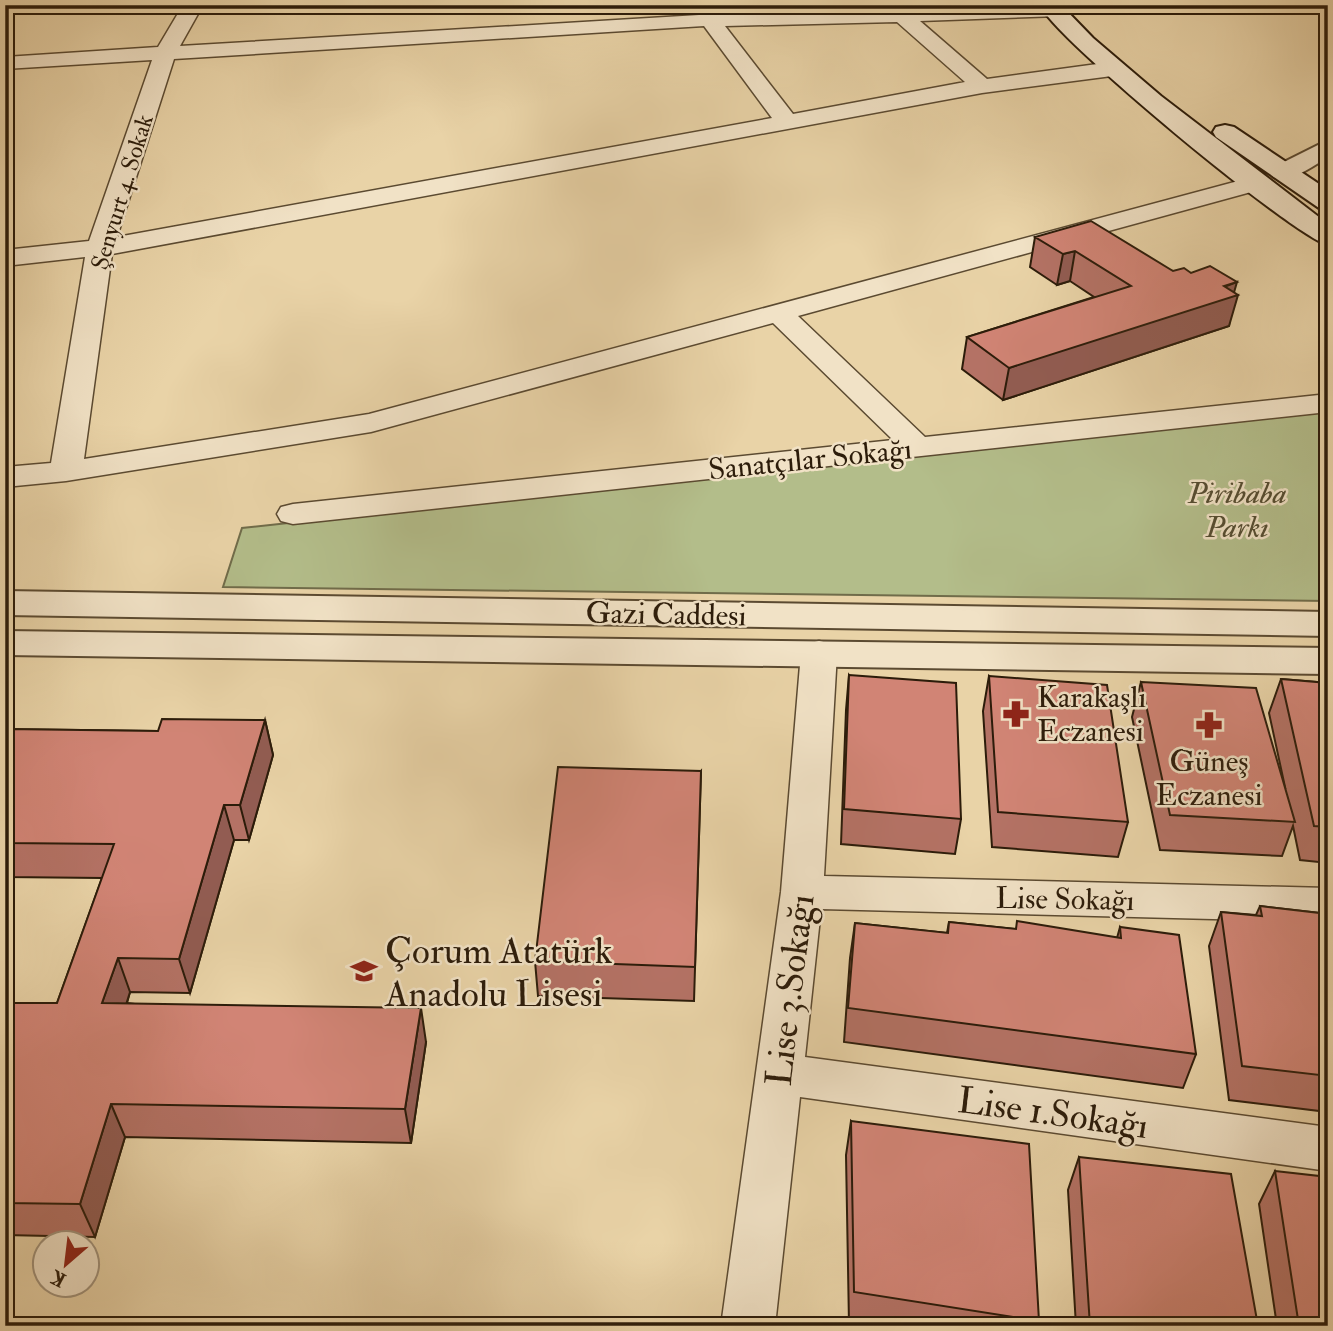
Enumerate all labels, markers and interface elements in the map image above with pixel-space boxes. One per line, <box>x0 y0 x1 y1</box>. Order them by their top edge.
street label: Şenyurt 4. Sokak <box>84 110 161 274</box>
street label: Sanatçılar Sokağı <box>707 430 914 489</box>
park label: Piribaba Parkı <box>1186 475 1287 546</box>
street label: Gazi Caddesi <box>585 595 747 634</box>
place label: Karakaşlı Eczanesi <box>1037 679 1146 750</box>
pharmacy icon: Karakaşlı Eczanesi <box>1001 699 1031 729</box>
pharmacy icon: Güneş Eczanesi <box>1194 710 1224 740</box>
place label: Güneş Eczanesi <box>1156 743 1262 814</box>
street label: Lise Sokağı <box>995 880 1135 919</box>
street label: Lise 3.Sokağı <box>755 892 826 1089</box>
place label: Çorum Atatürk Anadolu Lisesi <box>384 928 613 1018</box>
school or university icon: Çorum Atatürk Anadolu Lisesi <box>349 956 379 986</box>
street label: Lise 1.Sokağı <box>955 1077 1151 1150</box>
north arrow <box>32 1230 102 1300</box>
text: K <box>46 1264 70 1292</box>

